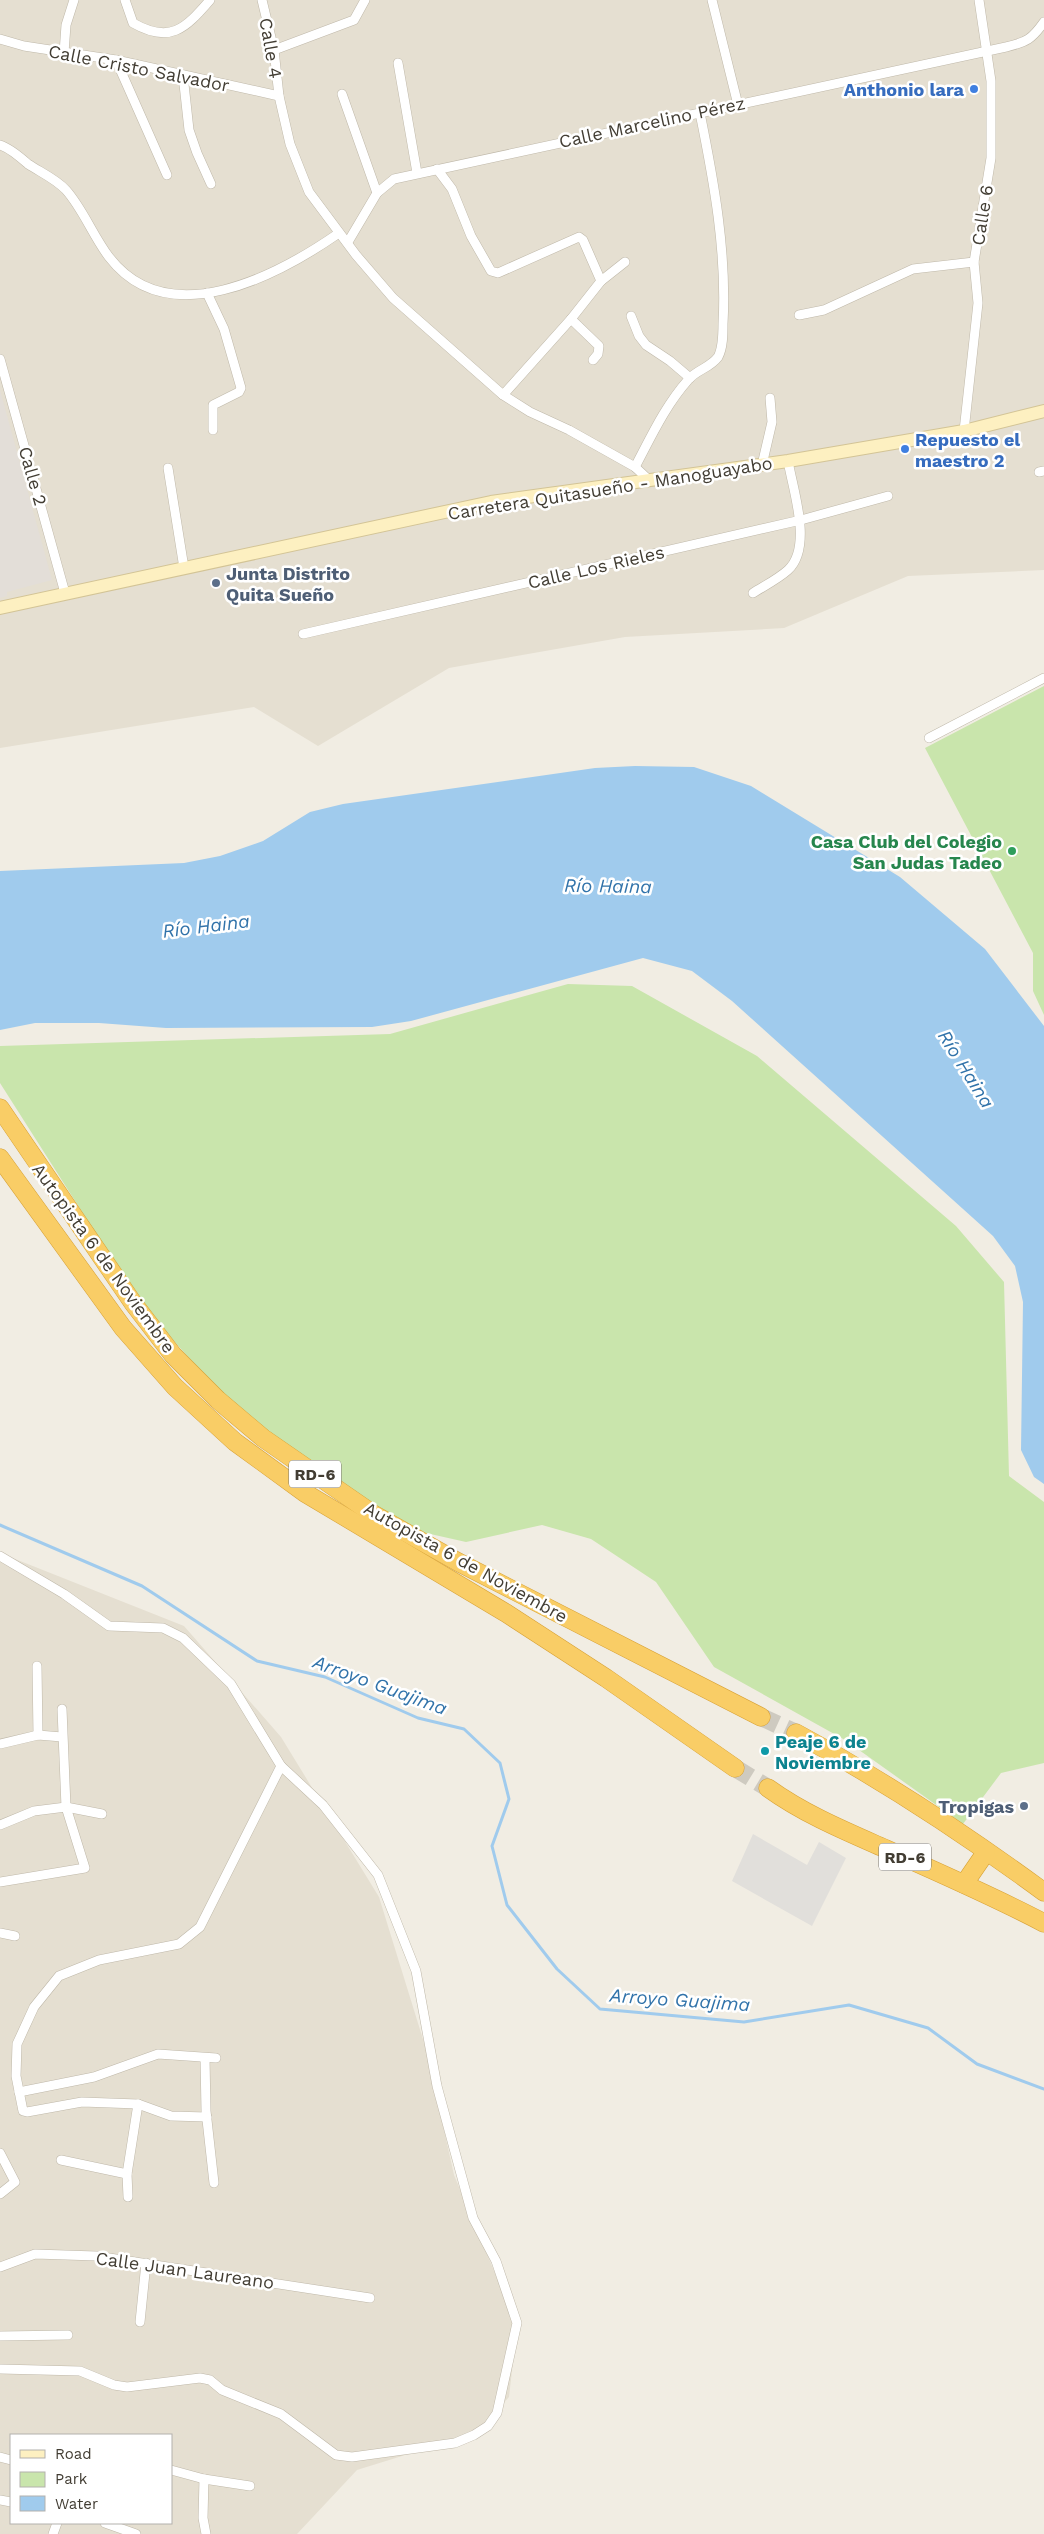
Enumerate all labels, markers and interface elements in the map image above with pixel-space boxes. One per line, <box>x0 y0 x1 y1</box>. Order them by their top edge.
street label: Calle 4 <box>255 16 287 80</box>
street label: Calle Cristo Salvador <box>47 40 231 96</box>
place label: Anthonio lara <box>844 79 965 100</box>
marker: Anthonio lara <box>968 83 980 95</box>
street label: Calle Marcelino Pérez <box>557 92 747 152</box>
street label: Calle 6 <box>967 183 997 247</box>
place label: Repuesto el maestro 2 <box>915 429 1020 471</box>
marker: Repuesto el maestro 2 <box>899 443 911 455</box>
street label: Calle 2 <box>15 444 51 508</box>
street label: Carretera Quitasueño - Manoguayabo <box>446 452 774 524</box>
street label: Calle Los Rieles <box>526 541 666 593</box>
place label: Junta Distrito Quita Sueño <box>226 563 350 605</box>
marker: Junta Distrito Quita Sueño <box>210 577 222 589</box>
place label: Casa Club del Colegio San Judas Tadeo <box>811 831 1002 873</box>
marker: Casa Club del Colegio San Judas Tadeo <box>1006 845 1018 857</box>
water label: Río Haina <box>564 874 652 898</box>
water label: Río Haina <box>161 909 251 943</box>
water label: Río Haina <box>933 1026 999 1113</box>
street label: Autopista 6 de Noviembre <box>28 1159 180 1357</box>
road number: RD-6 <box>289 1460 341 1488</box>
street label: Autopista 6 de Noviembre <box>361 1497 571 1627</box>
water label: Arroyo Guajima <box>309 1650 450 1720</box>
place label: Peaje 6 de Noviembre <box>775 1731 871 1773</box>
marker: Peaje 6 de Noviembre <box>759 1745 771 1757</box>
place label: Tropigas <box>938 1796 1014 1817</box>
marker: Tropigas <box>1018 1800 1030 1812</box>
road number: RD-6 <box>879 1844 931 1870</box>
water label: Arroyo Guajima <box>608 1984 751 2016</box>
street label: Calle Juan Laureano <box>94 2247 276 2293</box>
legend <box>10 2434 172 2524</box>
text: Road <box>55 2445 92 2463</box>
text: Park <box>55 2470 88 2488</box>
text: Water <box>55 2495 98 2513</box>

